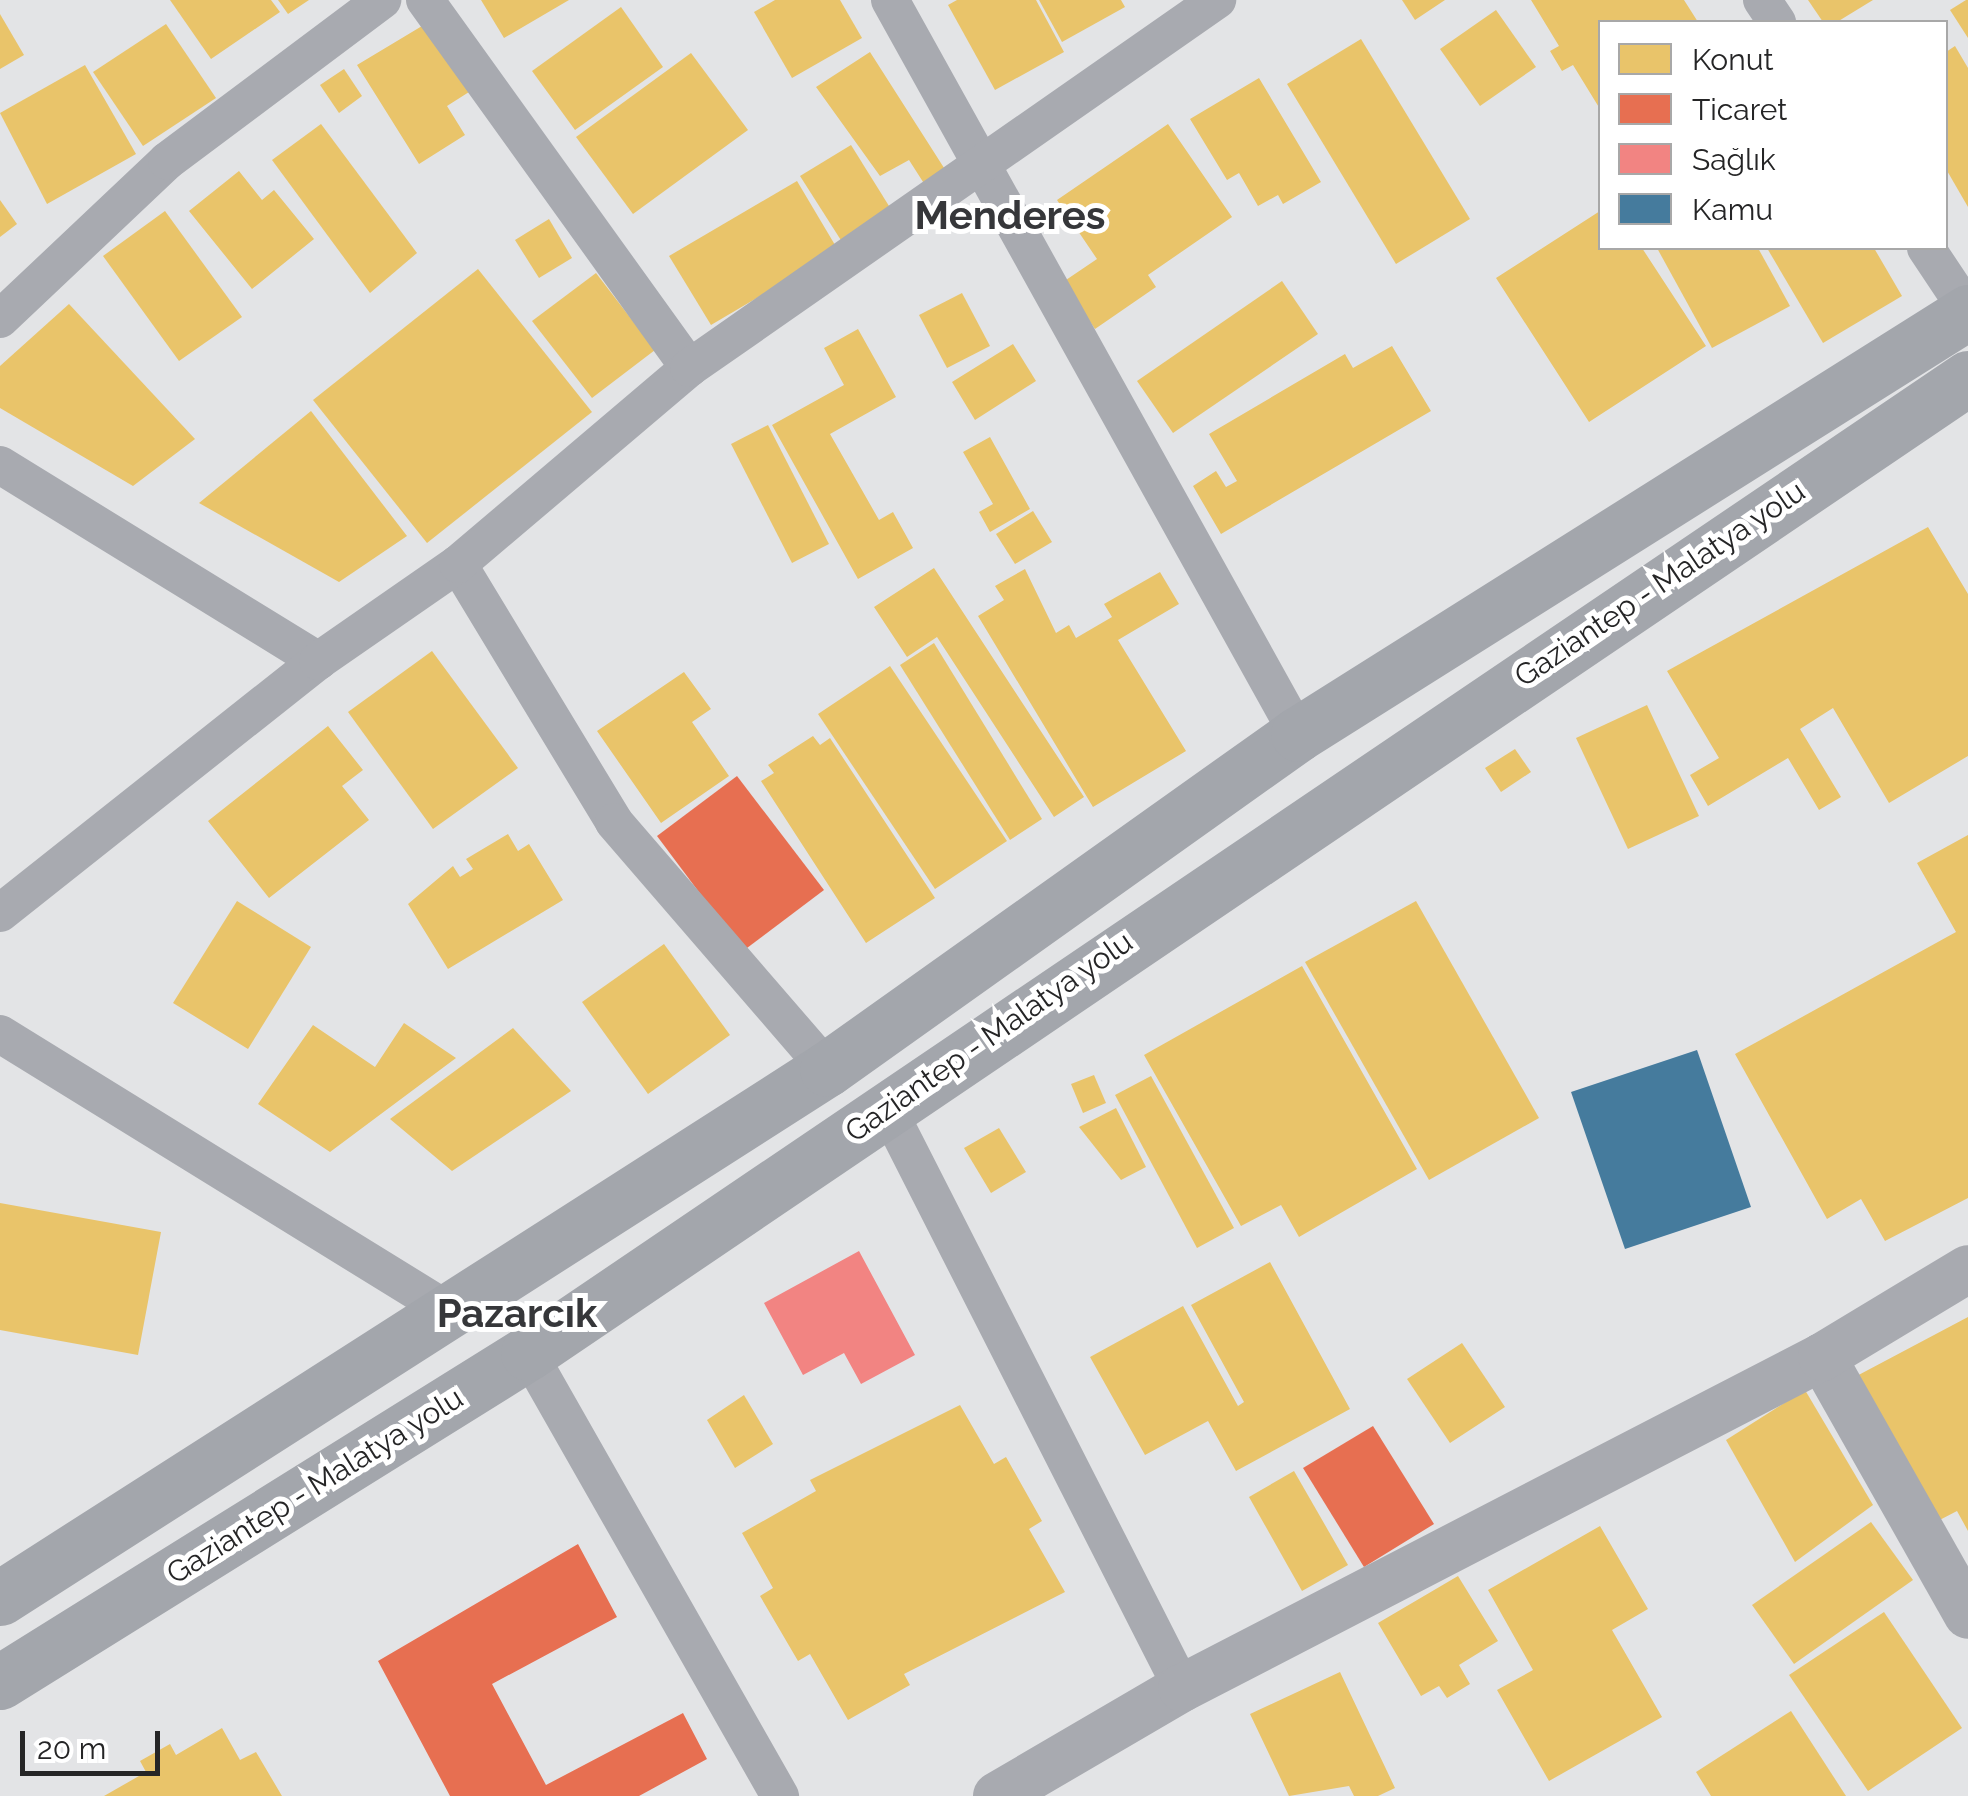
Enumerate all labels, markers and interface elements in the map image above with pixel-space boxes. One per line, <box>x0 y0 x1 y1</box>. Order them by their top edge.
legend <box>1598 20 1948 250</box>
text: Konut <box>1692 42 1774 77</box>
text: Ticaret <box>1692 92 1787 127</box>
text: Sağlık <box>1692 142 1776 177</box>
district label: Menderes <box>914 191 1106 239</box>
text: Kamu <box>1692 192 1773 227</box>
street label: Gaziantep - Malatya yolu <box>1508 473 1812 695</box>
street label: Gaziantep - Malatya yolu <box>838 924 1140 1150</box>
district label: Pazarcık <box>437 1289 597 1337</box>
street label: Gaziantep - Malatya yolu <box>160 1380 470 1592</box>
scale bar <box>25 1711 165 1773</box>
text: 20 m <box>37 1731 106 1766</box>

